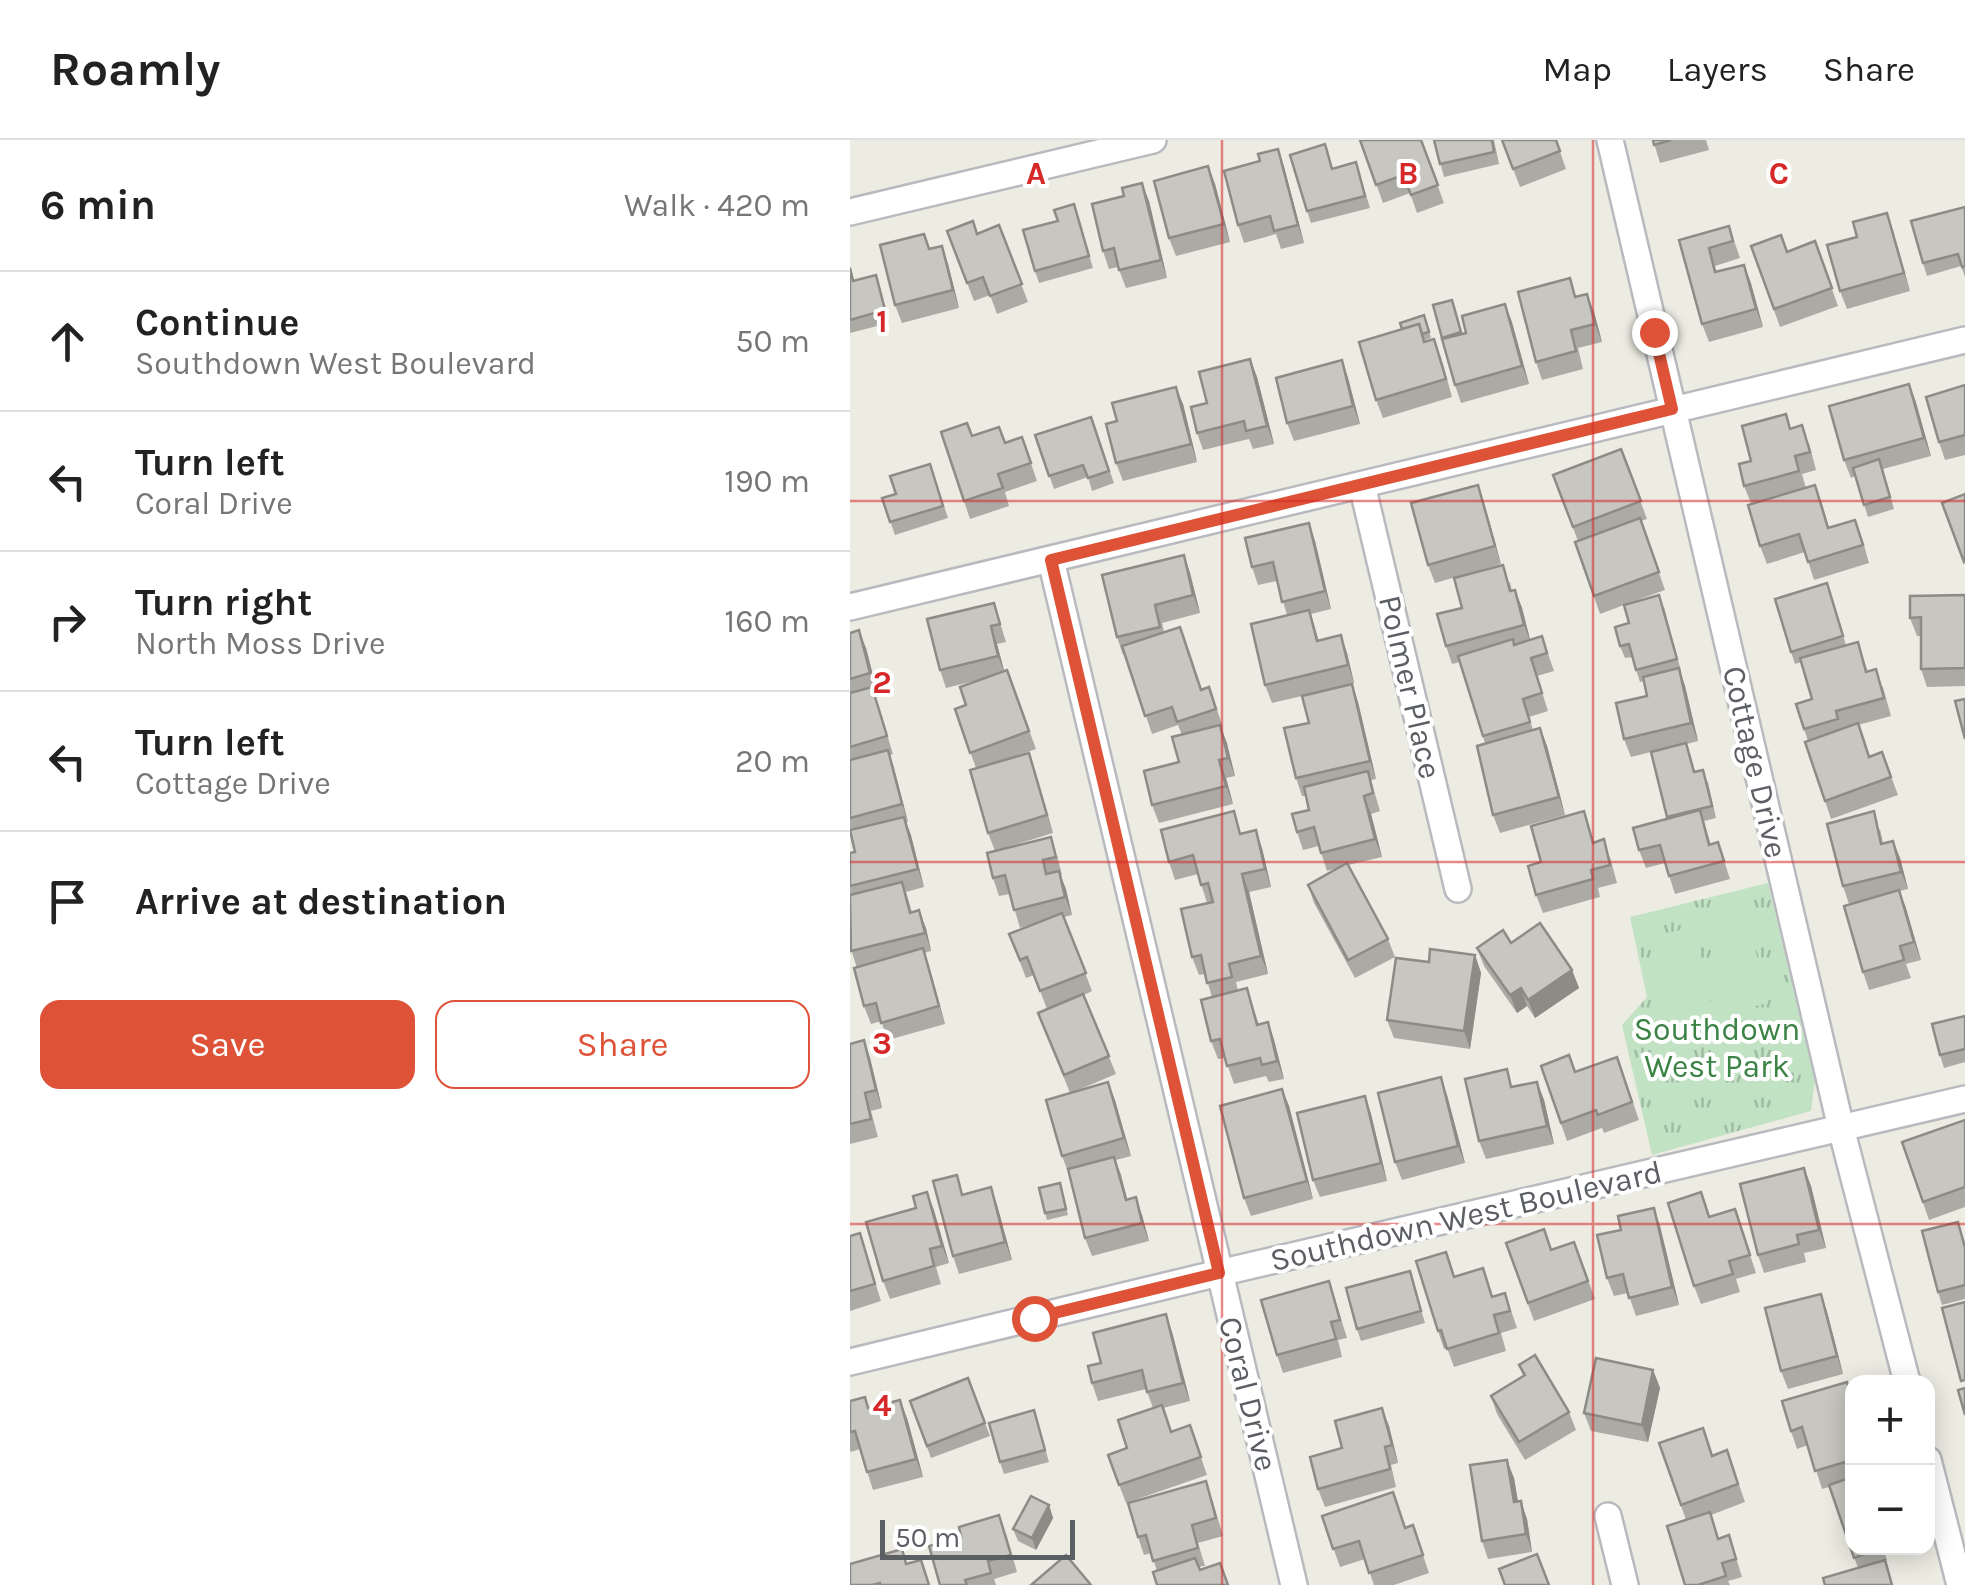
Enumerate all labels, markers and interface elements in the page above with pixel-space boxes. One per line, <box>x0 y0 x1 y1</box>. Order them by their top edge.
text: Roamly <box>50 41 220 97</box>
text: Map <box>1542 49 1612 90</box>
text: Layers <box>1667 49 1768 90</box>
text: Share <box>1823 49 1915 90</box>
text: A <box>1026 155 1046 192</box>
text: B <box>1398 155 1418 192</box>
text: C <box>1769 155 1789 192</box>
text: 6 min <box>40 180 156 230</box>
text: Walk · 420 m <box>624 187 810 224</box>
text: Continue <box>135 300 299 345</box>
text: 1 <box>876 303 888 340</box>
route end <box>1632 310 1678 356</box>
icon: ahead <box>40 314 95 369</box>
text: 50 m <box>735 323 810 360</box>
text: Southdown West Boulevard <box>135 345 536 382</box>
text: Turn left <box>135 440 285 485</box>
icon: left <box>40 454 95 509</box>
text: 190 m <box>724 463 810 500</box>
text: Coral Drive <box>135 485 293 522</box>
text: Turn right <box>135 580 312 625</box>
street label: Polmer Place <box>1371 592 1449 782</box>
icon: right <box>40 594 95 649</box>
text: 160 m <box>725 603 810 640</box>
text: North Moss Drive <box>135 625 385 662</box>
street label: Cottage Drive <box>1715 663 1795 861</box>
text: 2 <box>872 664 892 701</box>
text: Turn left <box>135 720 285 765</box>
icon: left <box>40 734 95 789</box>
text: 20 m <box>735 743 810 780</box>
text: Cottage Drive <box>135 765 331 802</box>
icon: arrive <box>40 874 95 929</box>
text: Arrive at destination <box>135 879 507 924</box>
button: Save <box>40 1000 415 1089</box>
button: Share <box>435 1000 810 1089</box>
park label: Southdown West Park <box>1634 1011 1800 1085</box>
text: 3 <box>872 1025 892 1062</box>
street label: Southdown West Boulevard <box>1267 1153 1665 1279</box>
route start <box>1012 1296 1058 1342</box>
street label: Coral Drive <box>1211 1313 1285 1475</box>
map controls <box>1845 1375 1935 1555</box>
button: + <box>1845 1375 1935 1465</box>
text: 4 <box>872 1387 892 1424</box>
button: − <box>1845 1465 1935 1555</box>
scale bar <box>880 1515 1075 1560</box>
text: 50 m <box>895 1521 960 1554</box>

